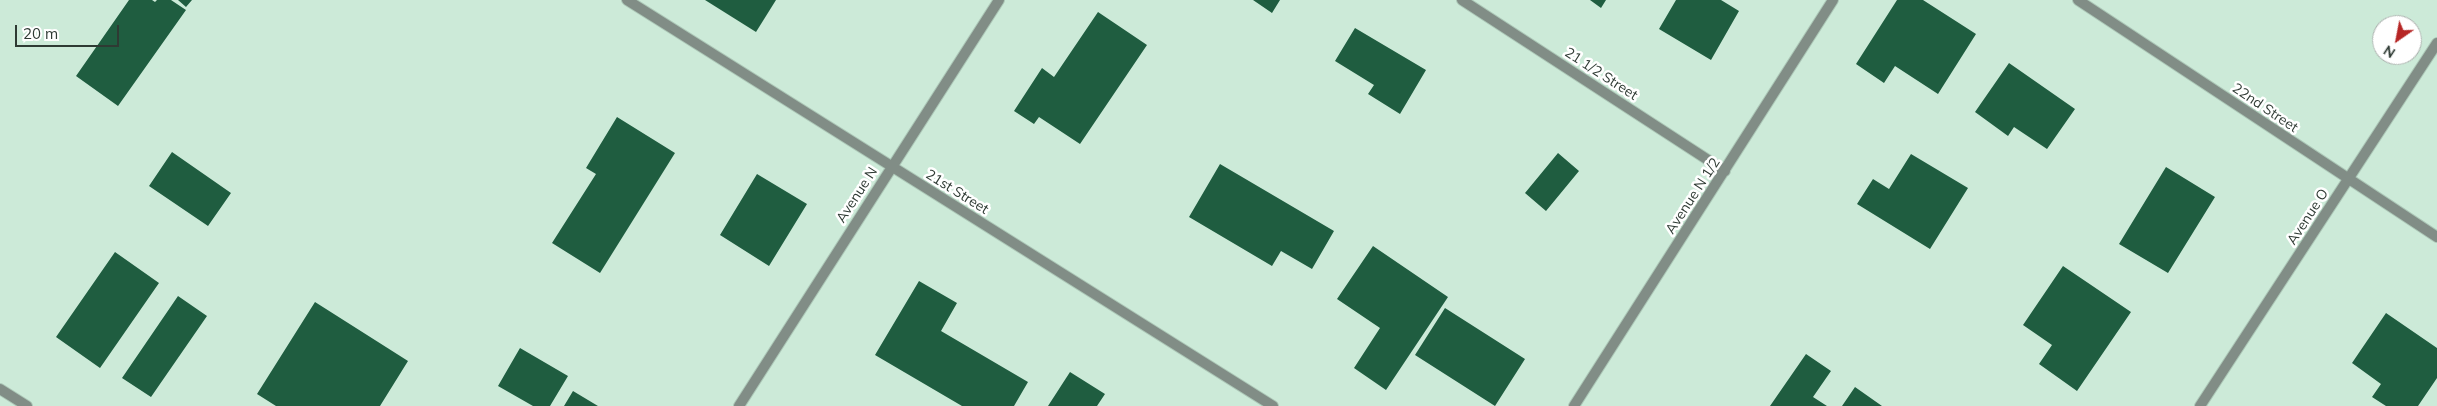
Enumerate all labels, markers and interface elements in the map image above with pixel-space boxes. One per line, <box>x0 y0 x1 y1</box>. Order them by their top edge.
scale bar <box>18 15 121 47</box>
north arrow <box>2372 15 2422 65</box>
text: 20 m <box>23 24 58 43</box>
text: N <box>2380 41 2399 62</box>
street label: 21 1/2 Street <box>1561 44 1641 104</box>
street label: 22nd Street <box>2229 80 2301 136</box>
street label: Avenue N 1/2 <box>1662 155 1724 237</box>
street label: Avenue N <box>833 164 881 226</box>
street label: 21st Street <box>922 166 992 218</box>
street label: Avenue O <box>2284 186 2332 248</box>

